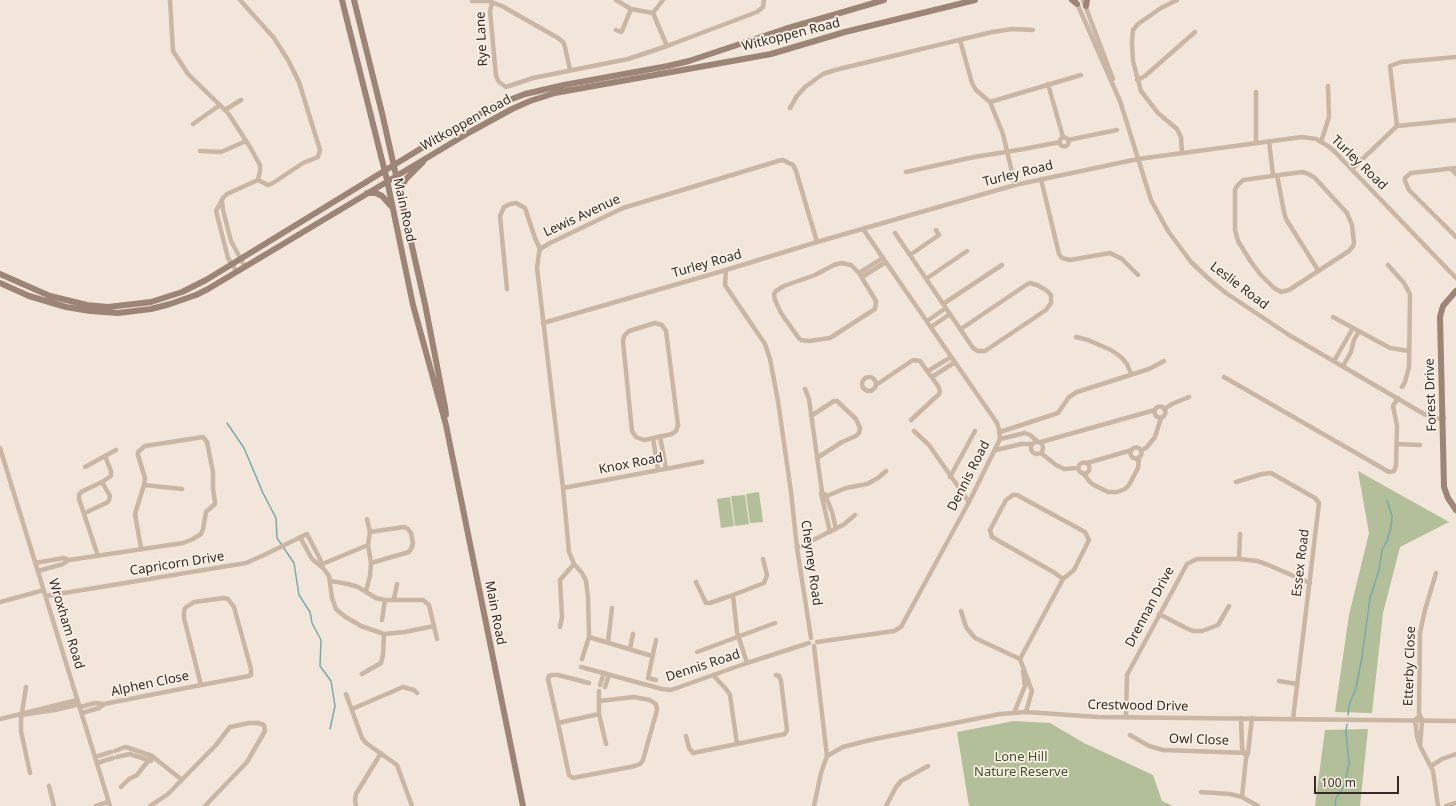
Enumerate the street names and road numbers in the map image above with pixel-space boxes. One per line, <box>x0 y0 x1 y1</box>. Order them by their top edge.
street label: Rye Lane <box>473 11 491 67</box>
street label: Witkoppen Road <box>740 15 842 55</box>
street label: Witkoppen Road <box>418 92 514 154</box>
street label: Turley Road <box>1328 133 1390 193</box>
street label: Turley Road <box>981 158 1055 190</box>
street label: Main Road <box>390 177 418 243</box>
street label: Lewis Avenue <box>541 191 623 241</box>
street label: Turley Road <box>670 247 744 281</box>
street label: Leslie Road <box>1207 259 1271 313</box>
street label: Forest Drive <box>1422 358 1440 432</box>
street label: Dennis Road <box>945 438 993 514</box>
street label: Knox Road <box>598 450 664 478</box>
street label: Cheyney Road <box>797 519 825 607</box>
street label: Essex Road <box>1289 528 1313 598</box>
street label: Capricorn Drive <box>129 549 225 579</box>
street label: Drennan Drive <box>1122 564 1178 650</box>
street label: Wroxham Road <box>45 577 87 671</box>
street label: Main Road <box>481 580 509 646</box>
street label: Etterby Close <box>1401 626 1419 706</box>
street label: Dennis Road <box>664 647 742 685</box>
street label: Alphen Close <box>110 668 190 700</box>
street label: Crestwood Drive <box>1087 697 1189 715</box>
street label: Owl Close <box>1169 731 1229 749</box>

